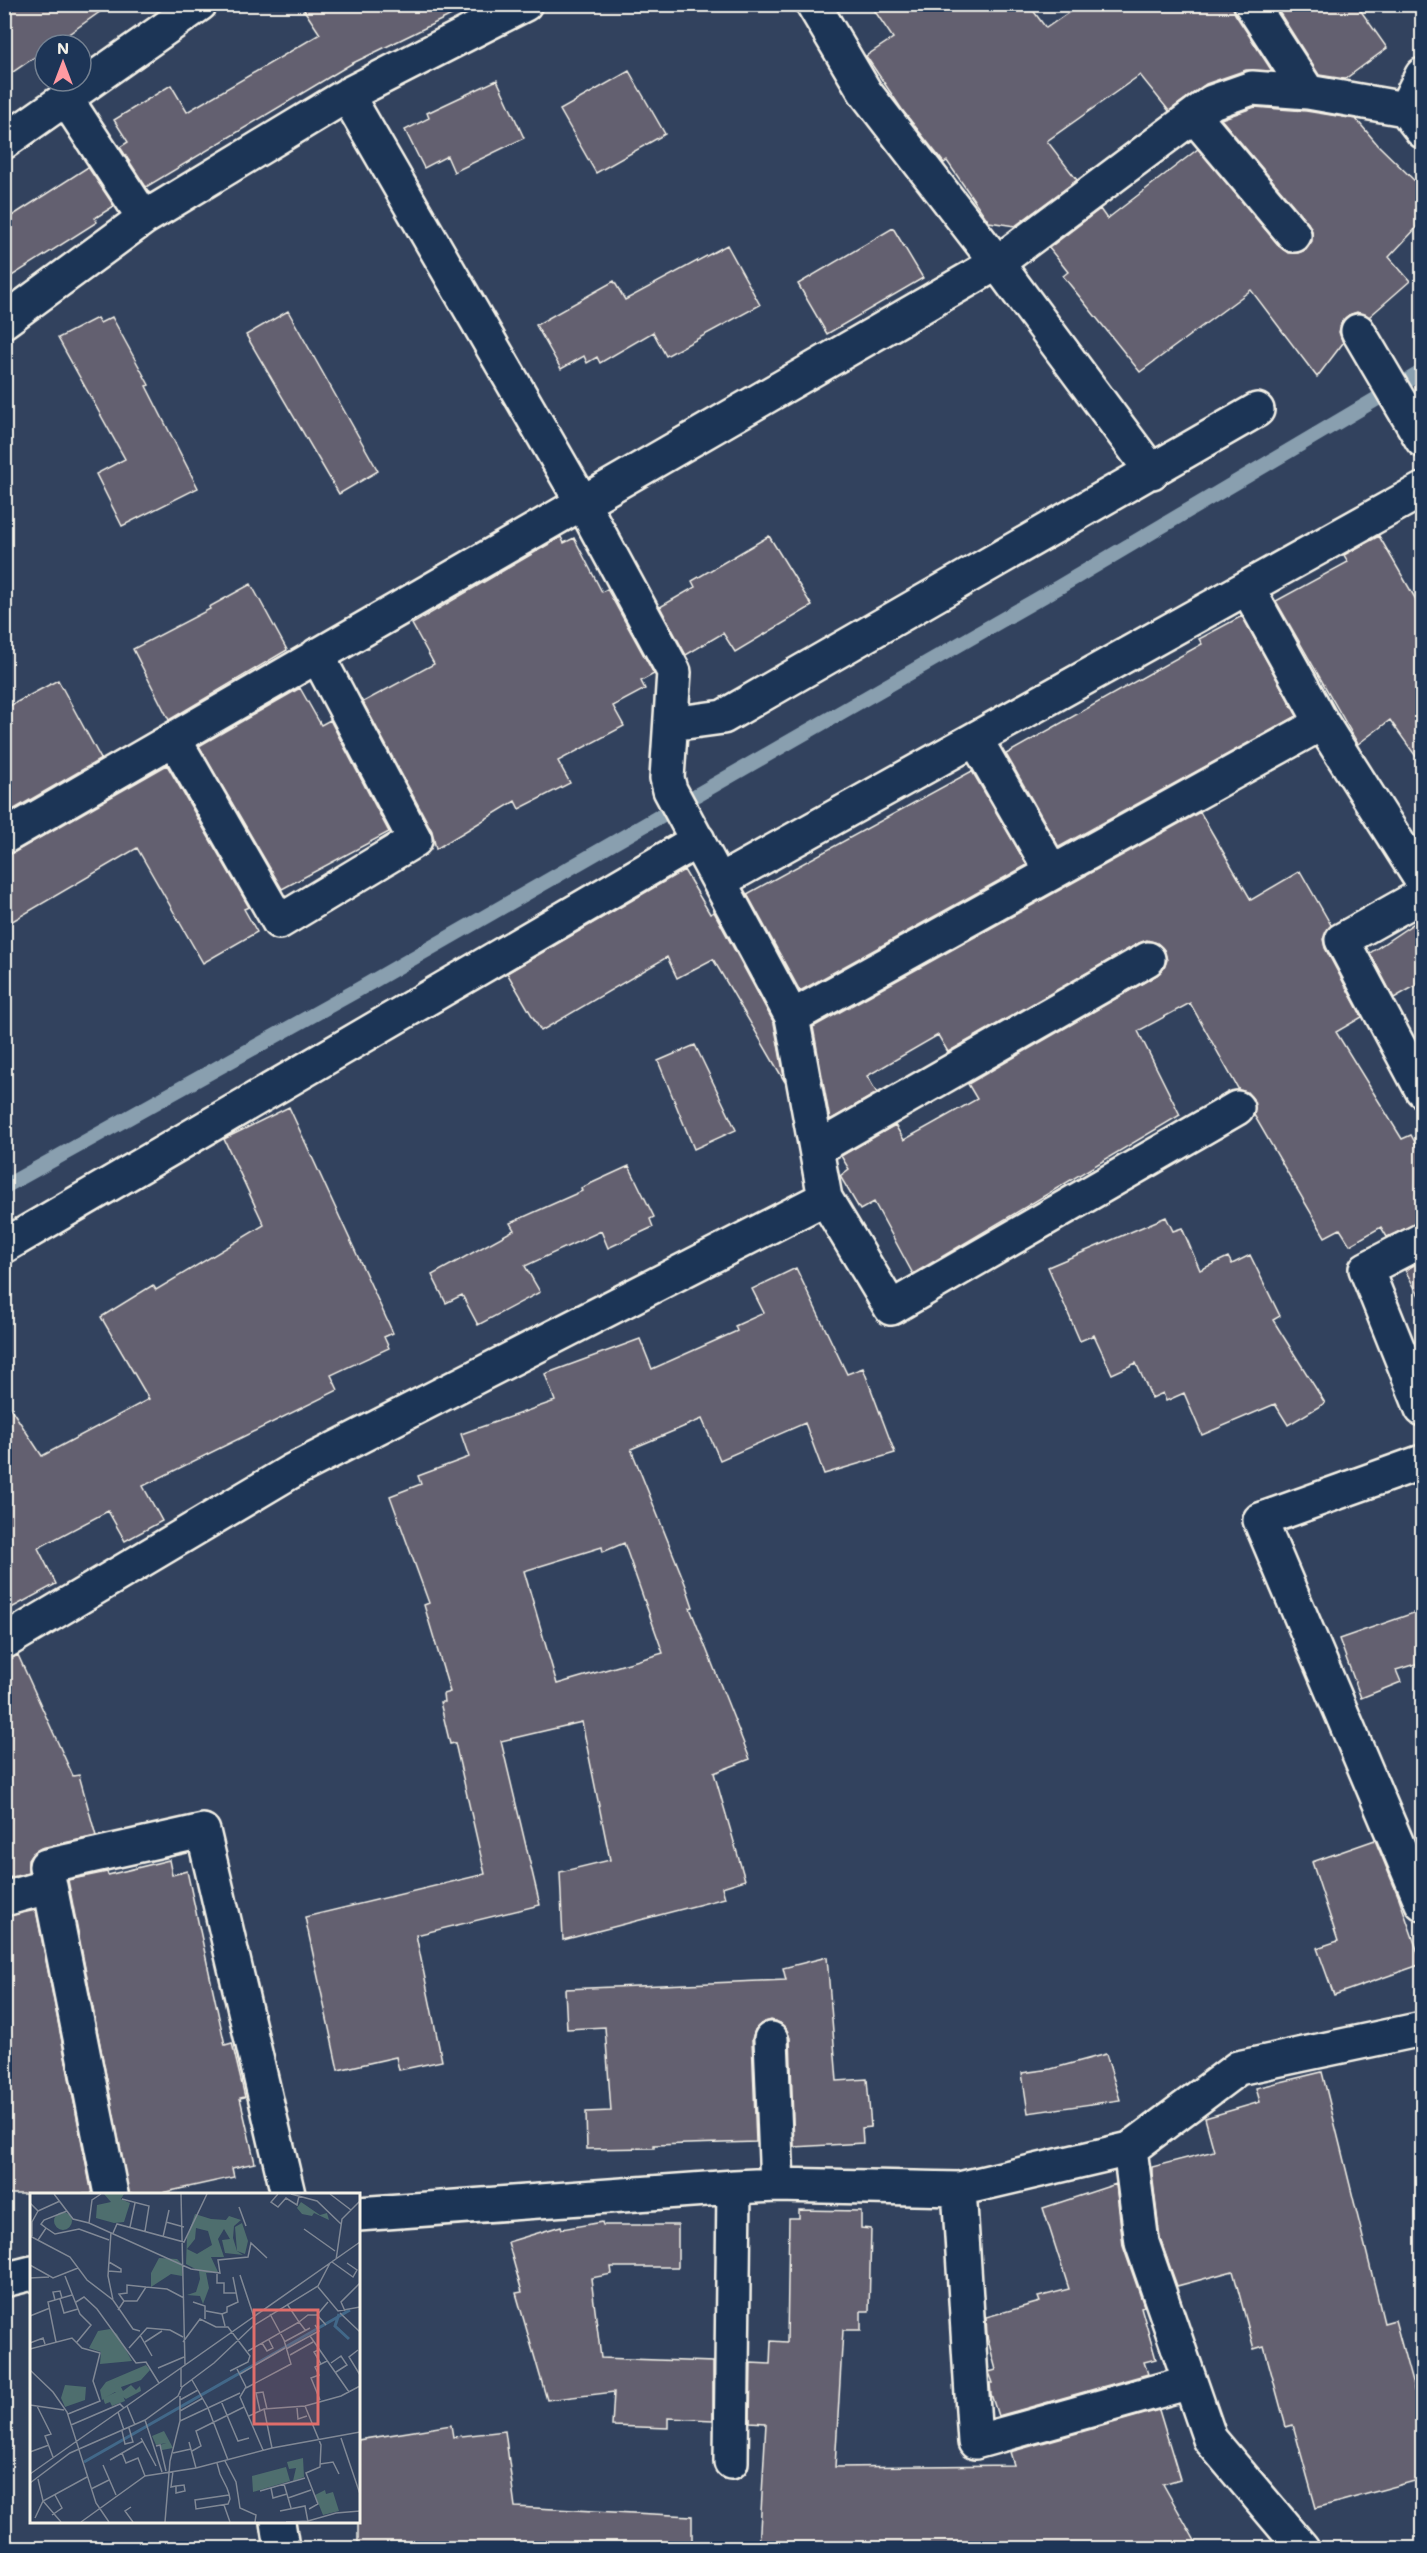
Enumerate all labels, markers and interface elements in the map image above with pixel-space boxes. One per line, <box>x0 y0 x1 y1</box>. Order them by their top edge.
north arrow <box>33 33 93 93</box>
text: N <box>57 37 69 58</box>
inset map <box>30 2193 360 2523</box>

